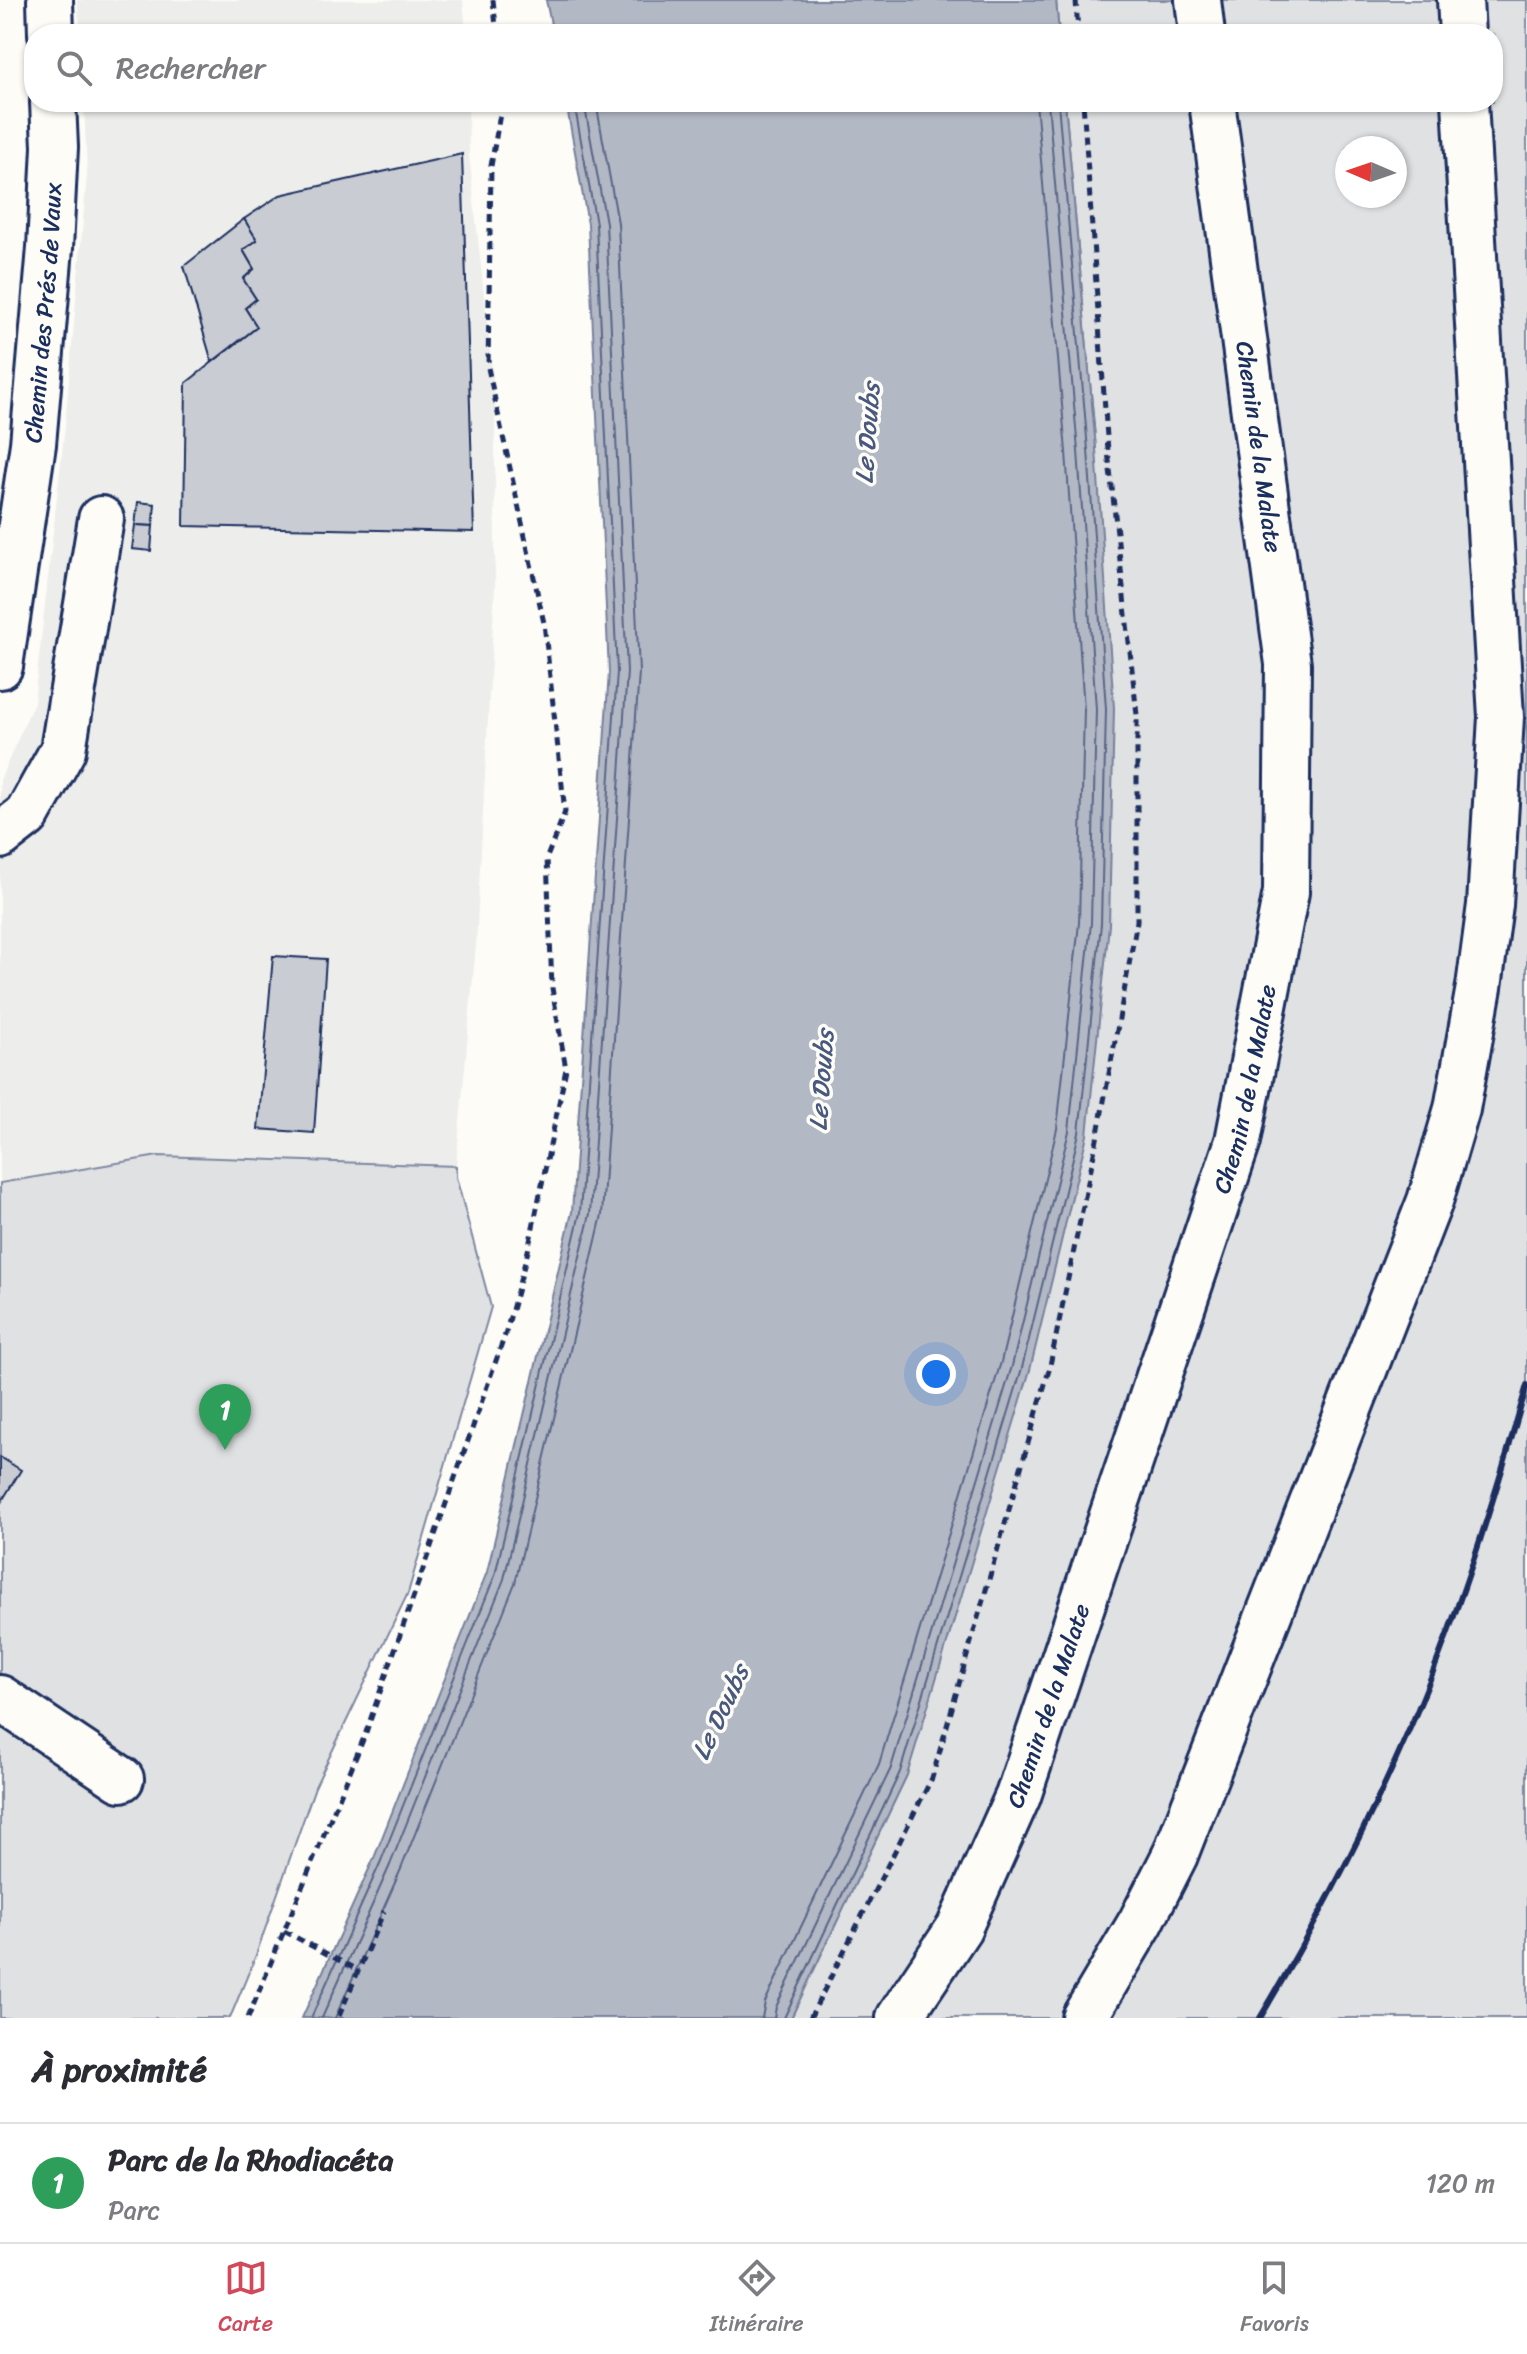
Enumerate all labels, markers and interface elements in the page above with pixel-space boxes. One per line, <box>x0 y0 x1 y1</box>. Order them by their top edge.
search box <box>24 24 1503 112</box>
text: Rechercher <box>116 41 266 95</box>
icon: search <box>52 46 96 90</box>
north arrow <box>1335 136 1407 208</box>
street label: Chemin des Prés de Vaux <box>12 181 74 445</box>
street label: Chemin de la Malate <box>1223 339 1295 555</box>
water label: Le Doubs <box>841 378 894 485</box>
street label: Chemin de la Malate <box>1201 981 1289 1199</box>
water label: Le Doubs <box>795 1025 848 1132</box>
your location <box>916 1354 956 1394</box>
pin: 1 <box>199 1384 251 1450</box>
street label: Chemin de la Malate <box>994 1598 1102 1815</box>
water label: Le Doubs <box>678 1654 763 1768</box>
text: À proximité <box>32 2040 207 2100</box>
text: Parc de la Rhodiacéta <box>108 2133 394 2187</box>
text: 1 <box>52 2160 64 2206</box>
text: 120 m <box>1426 2160 1495 2206</box>
text: Parc <box>108 2187 160 2233</box>
tab: Carte <box>218 2256 273 2343</box>
tab: Itinéraire <box>710 2256 804 2343</box>
tab: Favoris <box>1240 2256 1309 2343</box>

